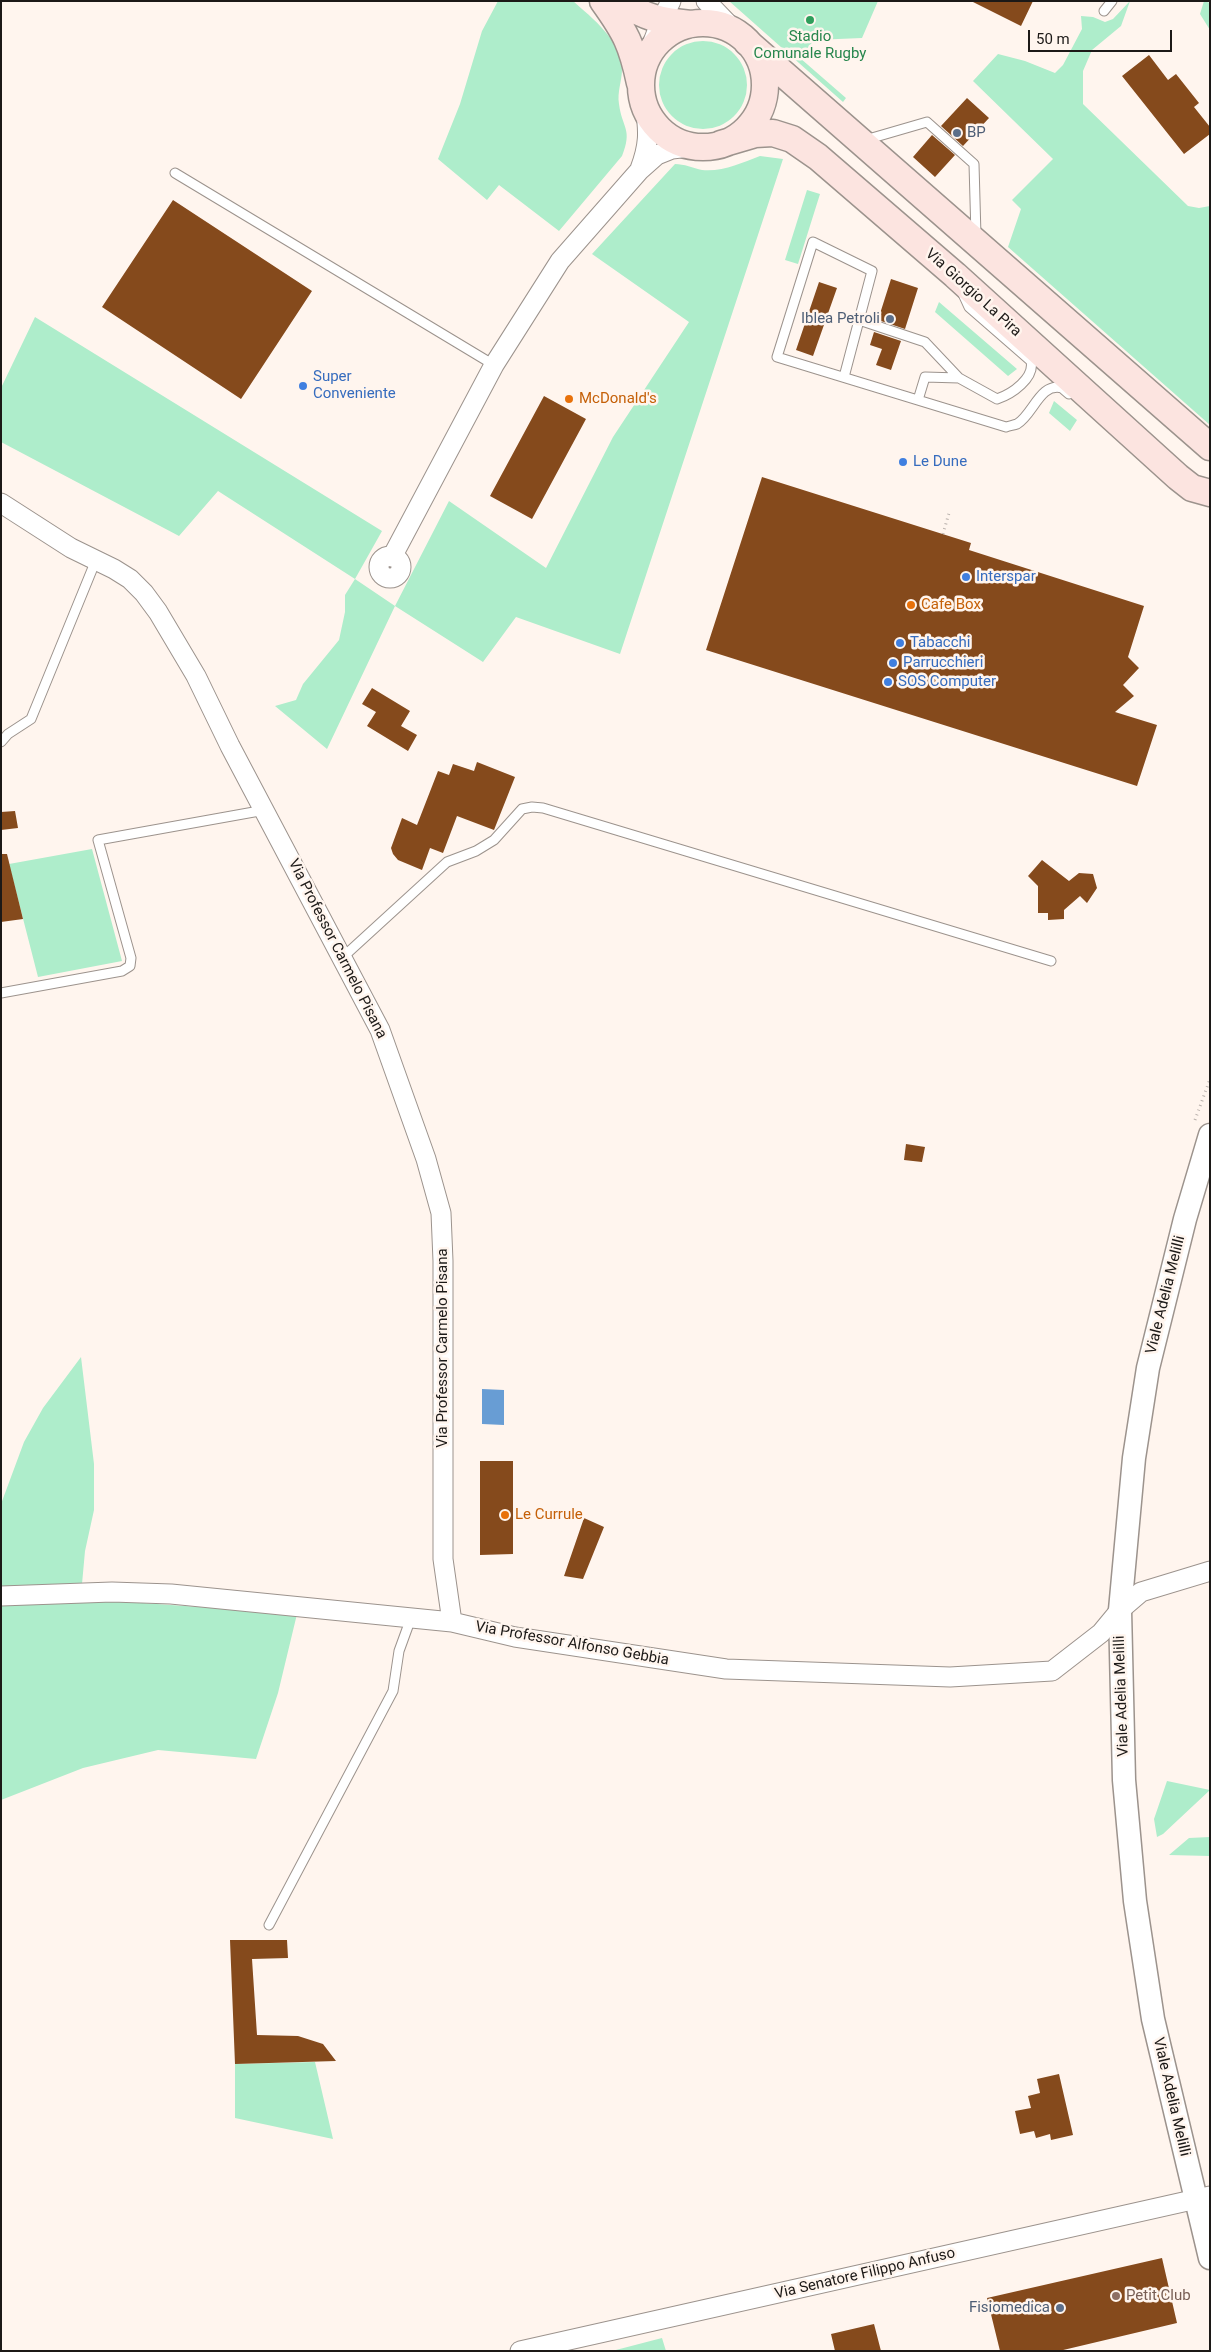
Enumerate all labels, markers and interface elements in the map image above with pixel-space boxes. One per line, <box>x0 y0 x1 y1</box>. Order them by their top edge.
marker: Stadio Comunale Rugby <box>804 14 816 26</box>
scale bar <box>1031 20 1175 52</box>
place label: Stadio Comunale Rugby <box>754 28 866 63</box>
text: 50 m <box>1036 30 1070 48</box>
place label: BP <box>967 124 986 142</box>
marker: BP <box>951 127 963 139</box>
street label: Via Giorgio La Pira <box>921 245 1025 341</box>
place label: Iblea Petroli <box>801 310 880 328</box>
marker: Iblea Petroli <box>884 313 896 325</box>
place label: Super Conveniente <box>313 368 396 403</box>
marker: Super Conveniente <box>297 380 309 392</box>
place label: McDonald's <box>579 390 657 408</box>
marker: McDonald's <box>563 393 575 405</box>
place label: Le Dune <box>913 453 967 471</box>
marker: Le Dune <box>897 456 909 468</box>
place label: Interspar <box>976 568 1036 586</box>
marker: Interspar <box>960 571 972 583</box>
place label: Cafe Box <box>921 596 981 614</box>
marker: Cafe Box <box>905 599 917 611</box>
place label: Tabacchi <box>910 634 970 652</box>
marker: Tabacchi <box>894 637 906 649</box>
place label: Parrucchieri <box>903 654 983 672</box>
marker: Parrucchieri <box>887 657 899 669</box>
place label: SOS Computer <box>898 673 996 691</box>
marker: SOS Computer <box>882 676 894 688</box>
street label: Via Professor Carmelo Pisana <box>284 856 390 1042</box>
street label: Viale Adelia Melilli <box>1143 1234 1189 1356</box>
street label: Via Professor Carmelo Pisana <box>434 1248 452 1448</box>
place label: Le Currule <box>515 1506 583 1524</box>
marker: Le Currule <box>499 1509 511 1521</box>
street label: Via Professor Alfonso Gebbia <box>474 1618 670 1670</box>
street label: Viale Adelia Melilli <box>1111 1635 1133 1757</box>
street label: Viale Adelia Melilli <box>1149 2036 1193 2158</box>
street label: Via Senatore Filippo Anfuso <box>773 2244 957 2304</box>
place label: Petit Club <box>1126 2287 1191 2305</box>
marker: Petit Club <box>1110 2290 1122 2302</box>
place label: Fisiomedica <box>969 2299 1050 2317</box>
marker: Fisiomedica <box>1054 2302 1066 2314</box>

